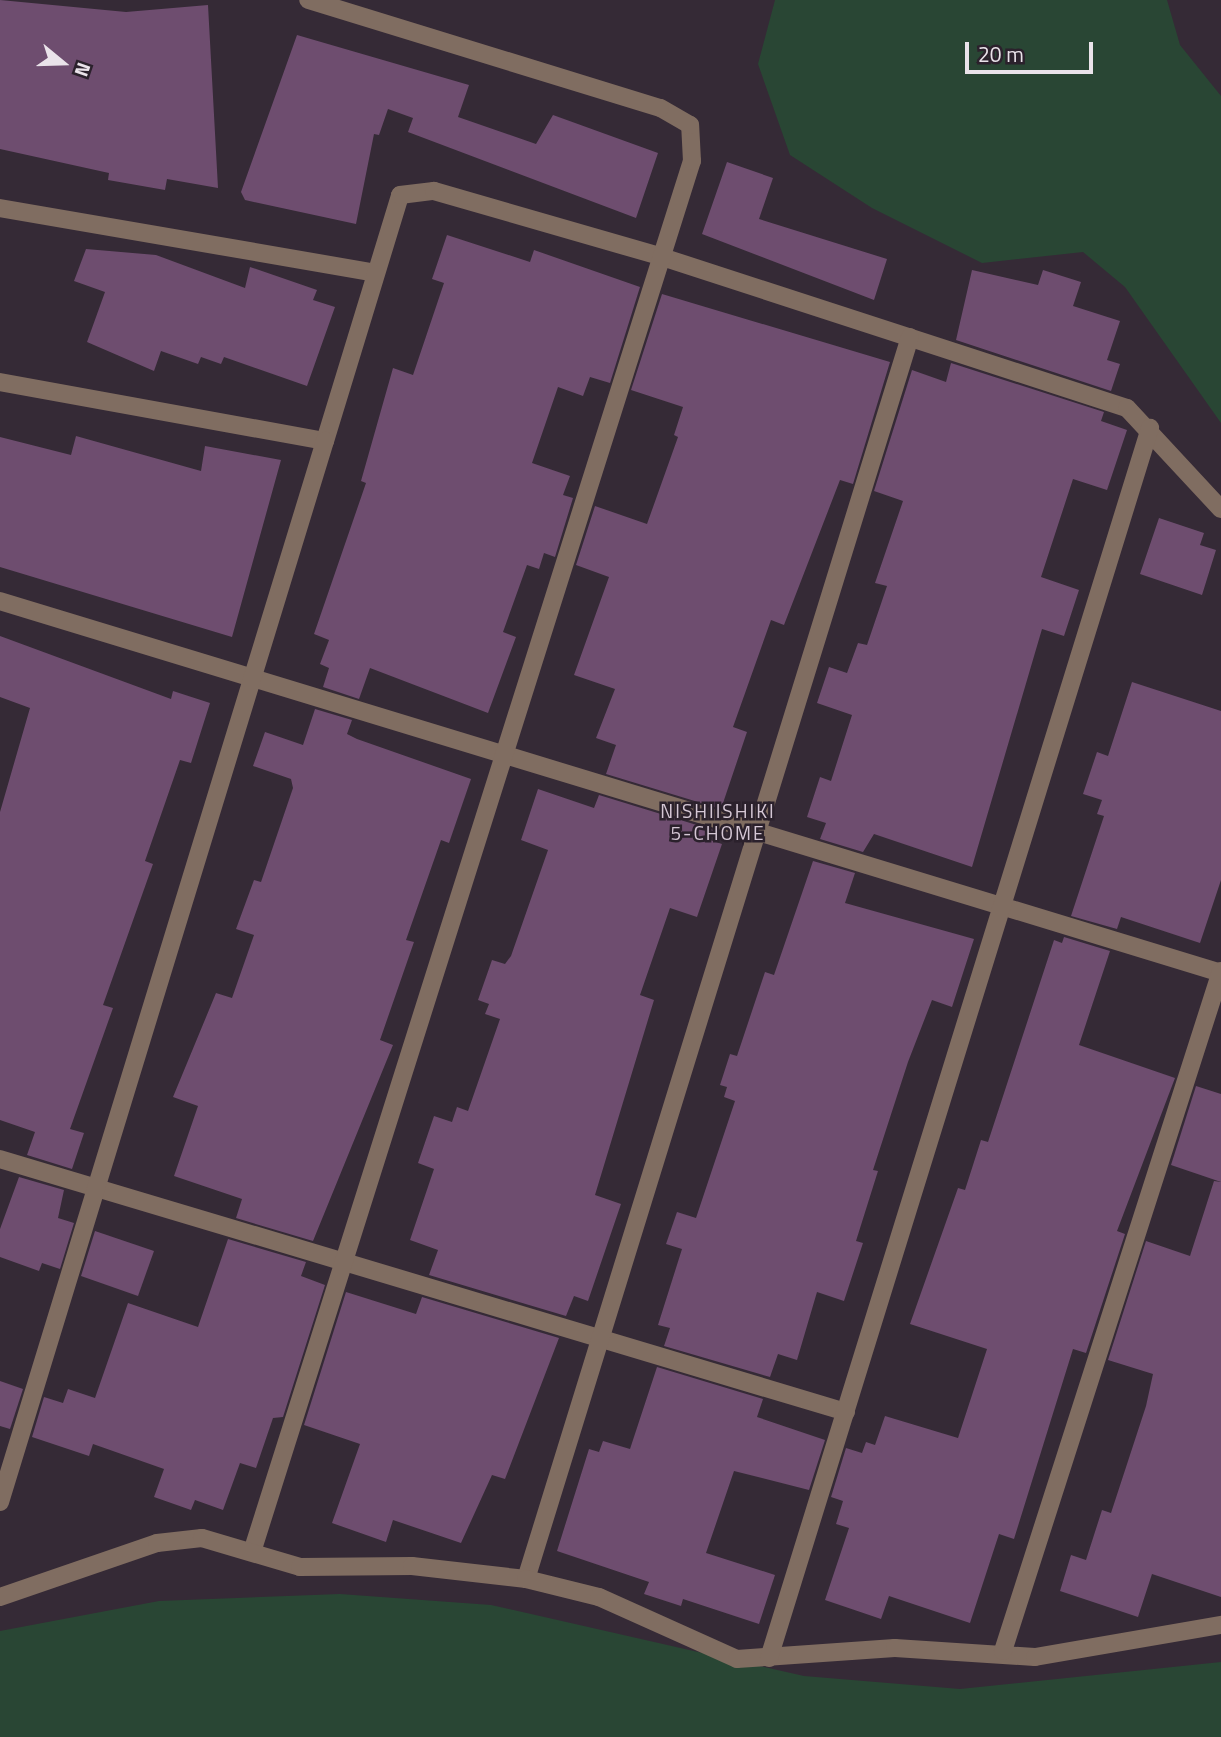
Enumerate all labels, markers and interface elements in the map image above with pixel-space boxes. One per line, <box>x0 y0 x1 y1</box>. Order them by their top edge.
north arrow <box>28 28 98 98</box>
scale bar <box>969 28 1097 72</box>
text: 20 m <box>978 38 1024 70</box>
text: N <box>67 59 99 81</box>
district label: NISHIISHIKI 5-CHOME <box>662 800 774 844</box>

